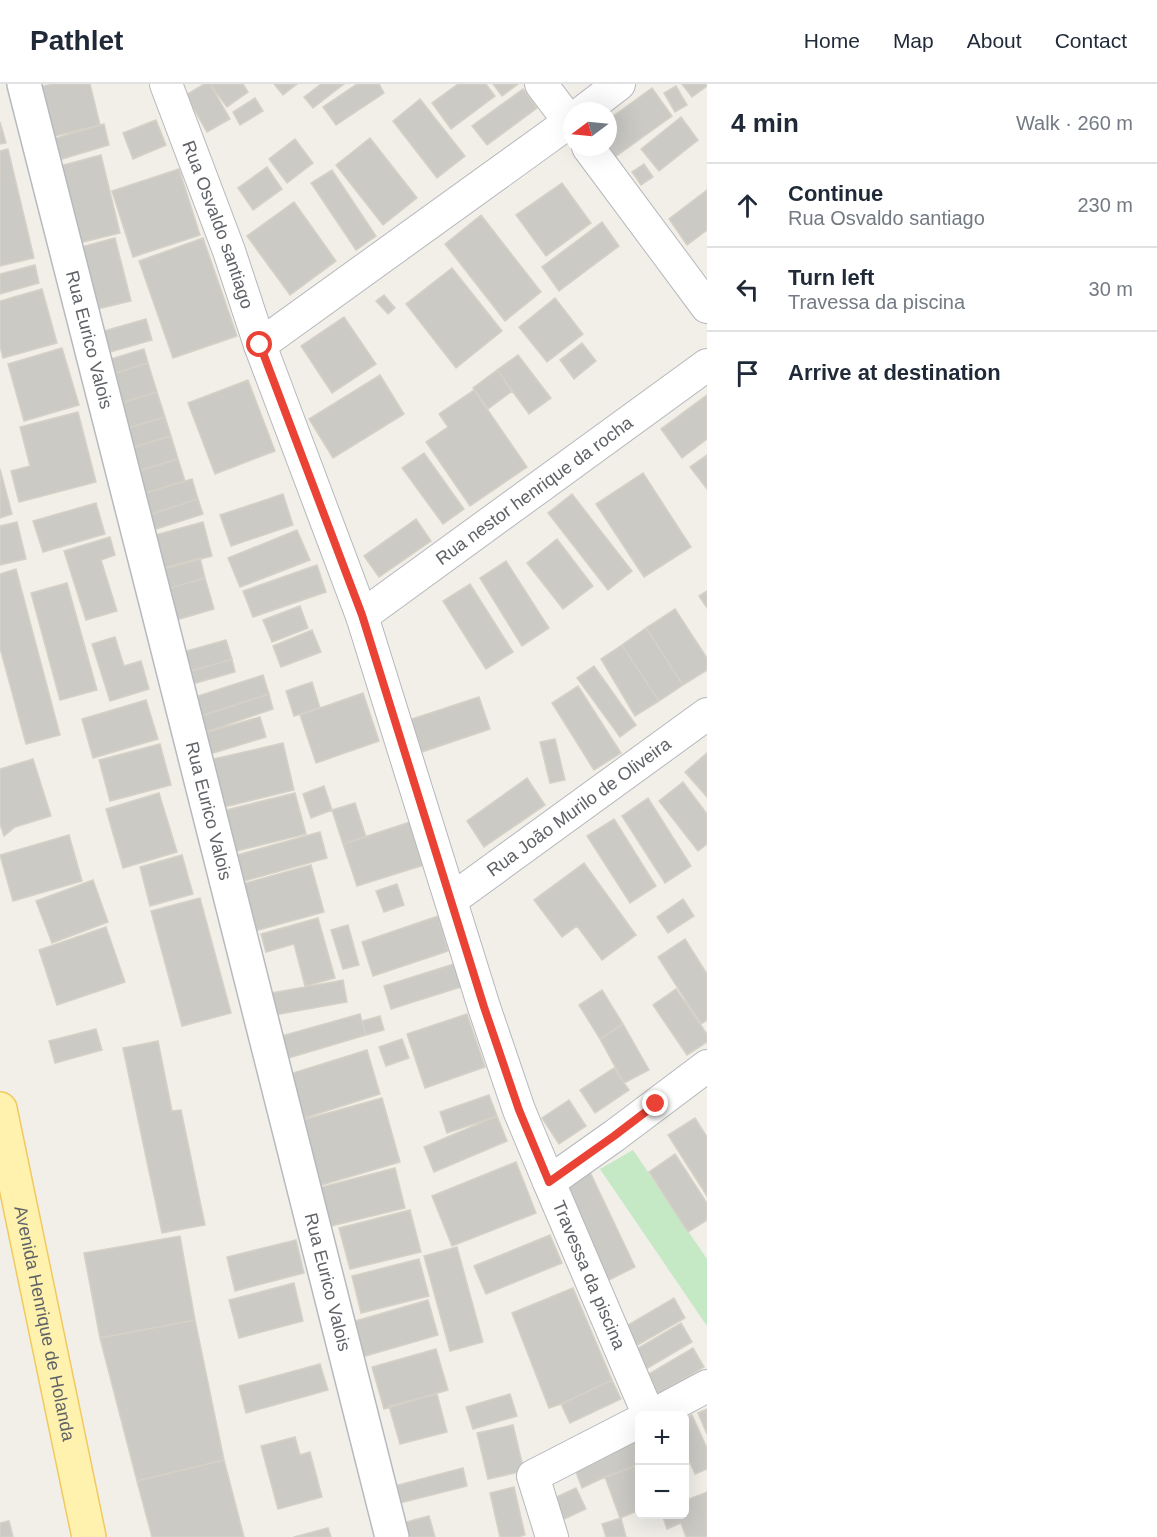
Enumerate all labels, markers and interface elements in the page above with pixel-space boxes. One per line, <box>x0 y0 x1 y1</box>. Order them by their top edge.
text: Pathlet <box>30 25 123 56</box>
text: Home <box>804 29 860 52</box>
text: Map <box>893 29 934 52</box>
text: About <box>967 29 1022 52</box>
text: Contact <box>1055 29 1127 52</box>
north arrow <box>563 102 617 156</box>
text: 4 min <box>731 108 799 138</box>
text: Walk · 260 m <box>1016 112 1133 134</box>
street label: Rua Osvaldo santiago <box>178 138 257 311</box>
text: Continue <box>788 181 883 206</box>
icon: ahead <box>731 189 764 222</box>
text: 230 m <box>1077 194 1133 216</box>
text: Rua Osvaldo santiago <box>788 207 985 229</box>
text: Turn left <box>788 265 874 290</box>
street label: Rua Eurico Valois <box>62 269 116 411</box>
icon: left <box>731 273 764 306</box>
text: 30 m <box>1089 278 1133 300</box>
text: Travessa da piscina <box>788 291 965 313</box>
route start <box>246 331 272 357</box>
icon: arrive <box>731 357 764 390</box>
text: Arrive at destination <box>788 360 1001 385</box>
street label: Rua nestor henrique da rocha <box>432 412 637 569</box>
street label: Rua João Murilo de Oliveira <box>483 733 675 881</box>
street label: Rua Eurico Valois <box>182 740 236 882</box>
route end <box>642 1090 668 1116</box>
street label: Travessa da piscina <box>549 1198 630 1353</box>
street label: Avenida Henrique de Holanda <box>10 1204 79 1444</box>
street label: Rua Eurico Valois <box>301 1211 355 1353</box>
map controls <box>635 1411 689 1519</box>
button: + <box>635 1411 689 1465</box>
button: − <box>635 1465 689 1519</box>

